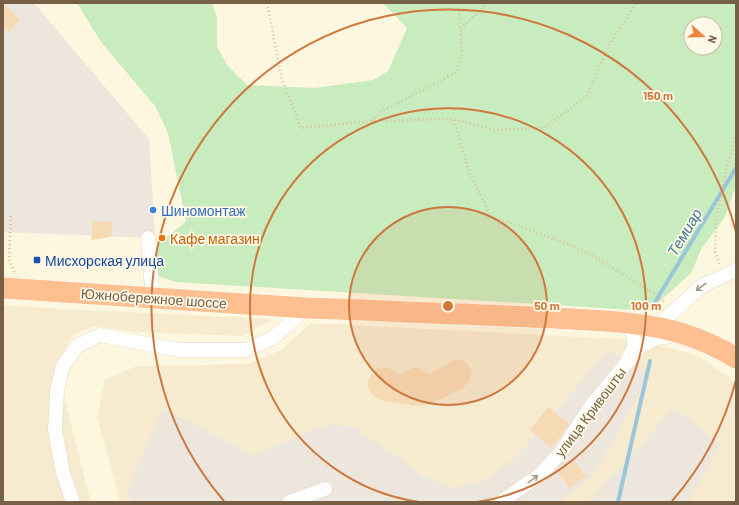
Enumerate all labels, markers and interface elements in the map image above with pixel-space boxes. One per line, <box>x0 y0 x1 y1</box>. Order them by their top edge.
north arrow <box>683 16 723 56</box>
text: N <box>706 34 720 45</box>
text: 150 m <box>643 88 673 102</box>
place label: Шиномонтаж <box>161 202 246 219</box>
marker: Шиномонтаж <box>148 205 158 215</box>
water label: Темиар <box>663 205 705 259</box>
place label: Кафе магазин <box>170 230 260 247</box>
marker: Кафе магазин <box>157 233 167 243</box>
place label: Мисхорская улица <box>45 252 164 269</box>
marker: Мисхорская улица <box>32 255 42 265</box>
one-way arrow <box>696 283 707 291</box>
street label: Южнобережное шоссе <box>80 284 228 312</box>
text: 50 m <box>534 298 560 312</box>
text: 100 m <box>631 298 661 312</box>
centre of rings <box>441 299 455 313</box>
street label: улица Кривошты <box>551 364 629 460</box>
one-way arrow <box>527 475 538 483</box>

